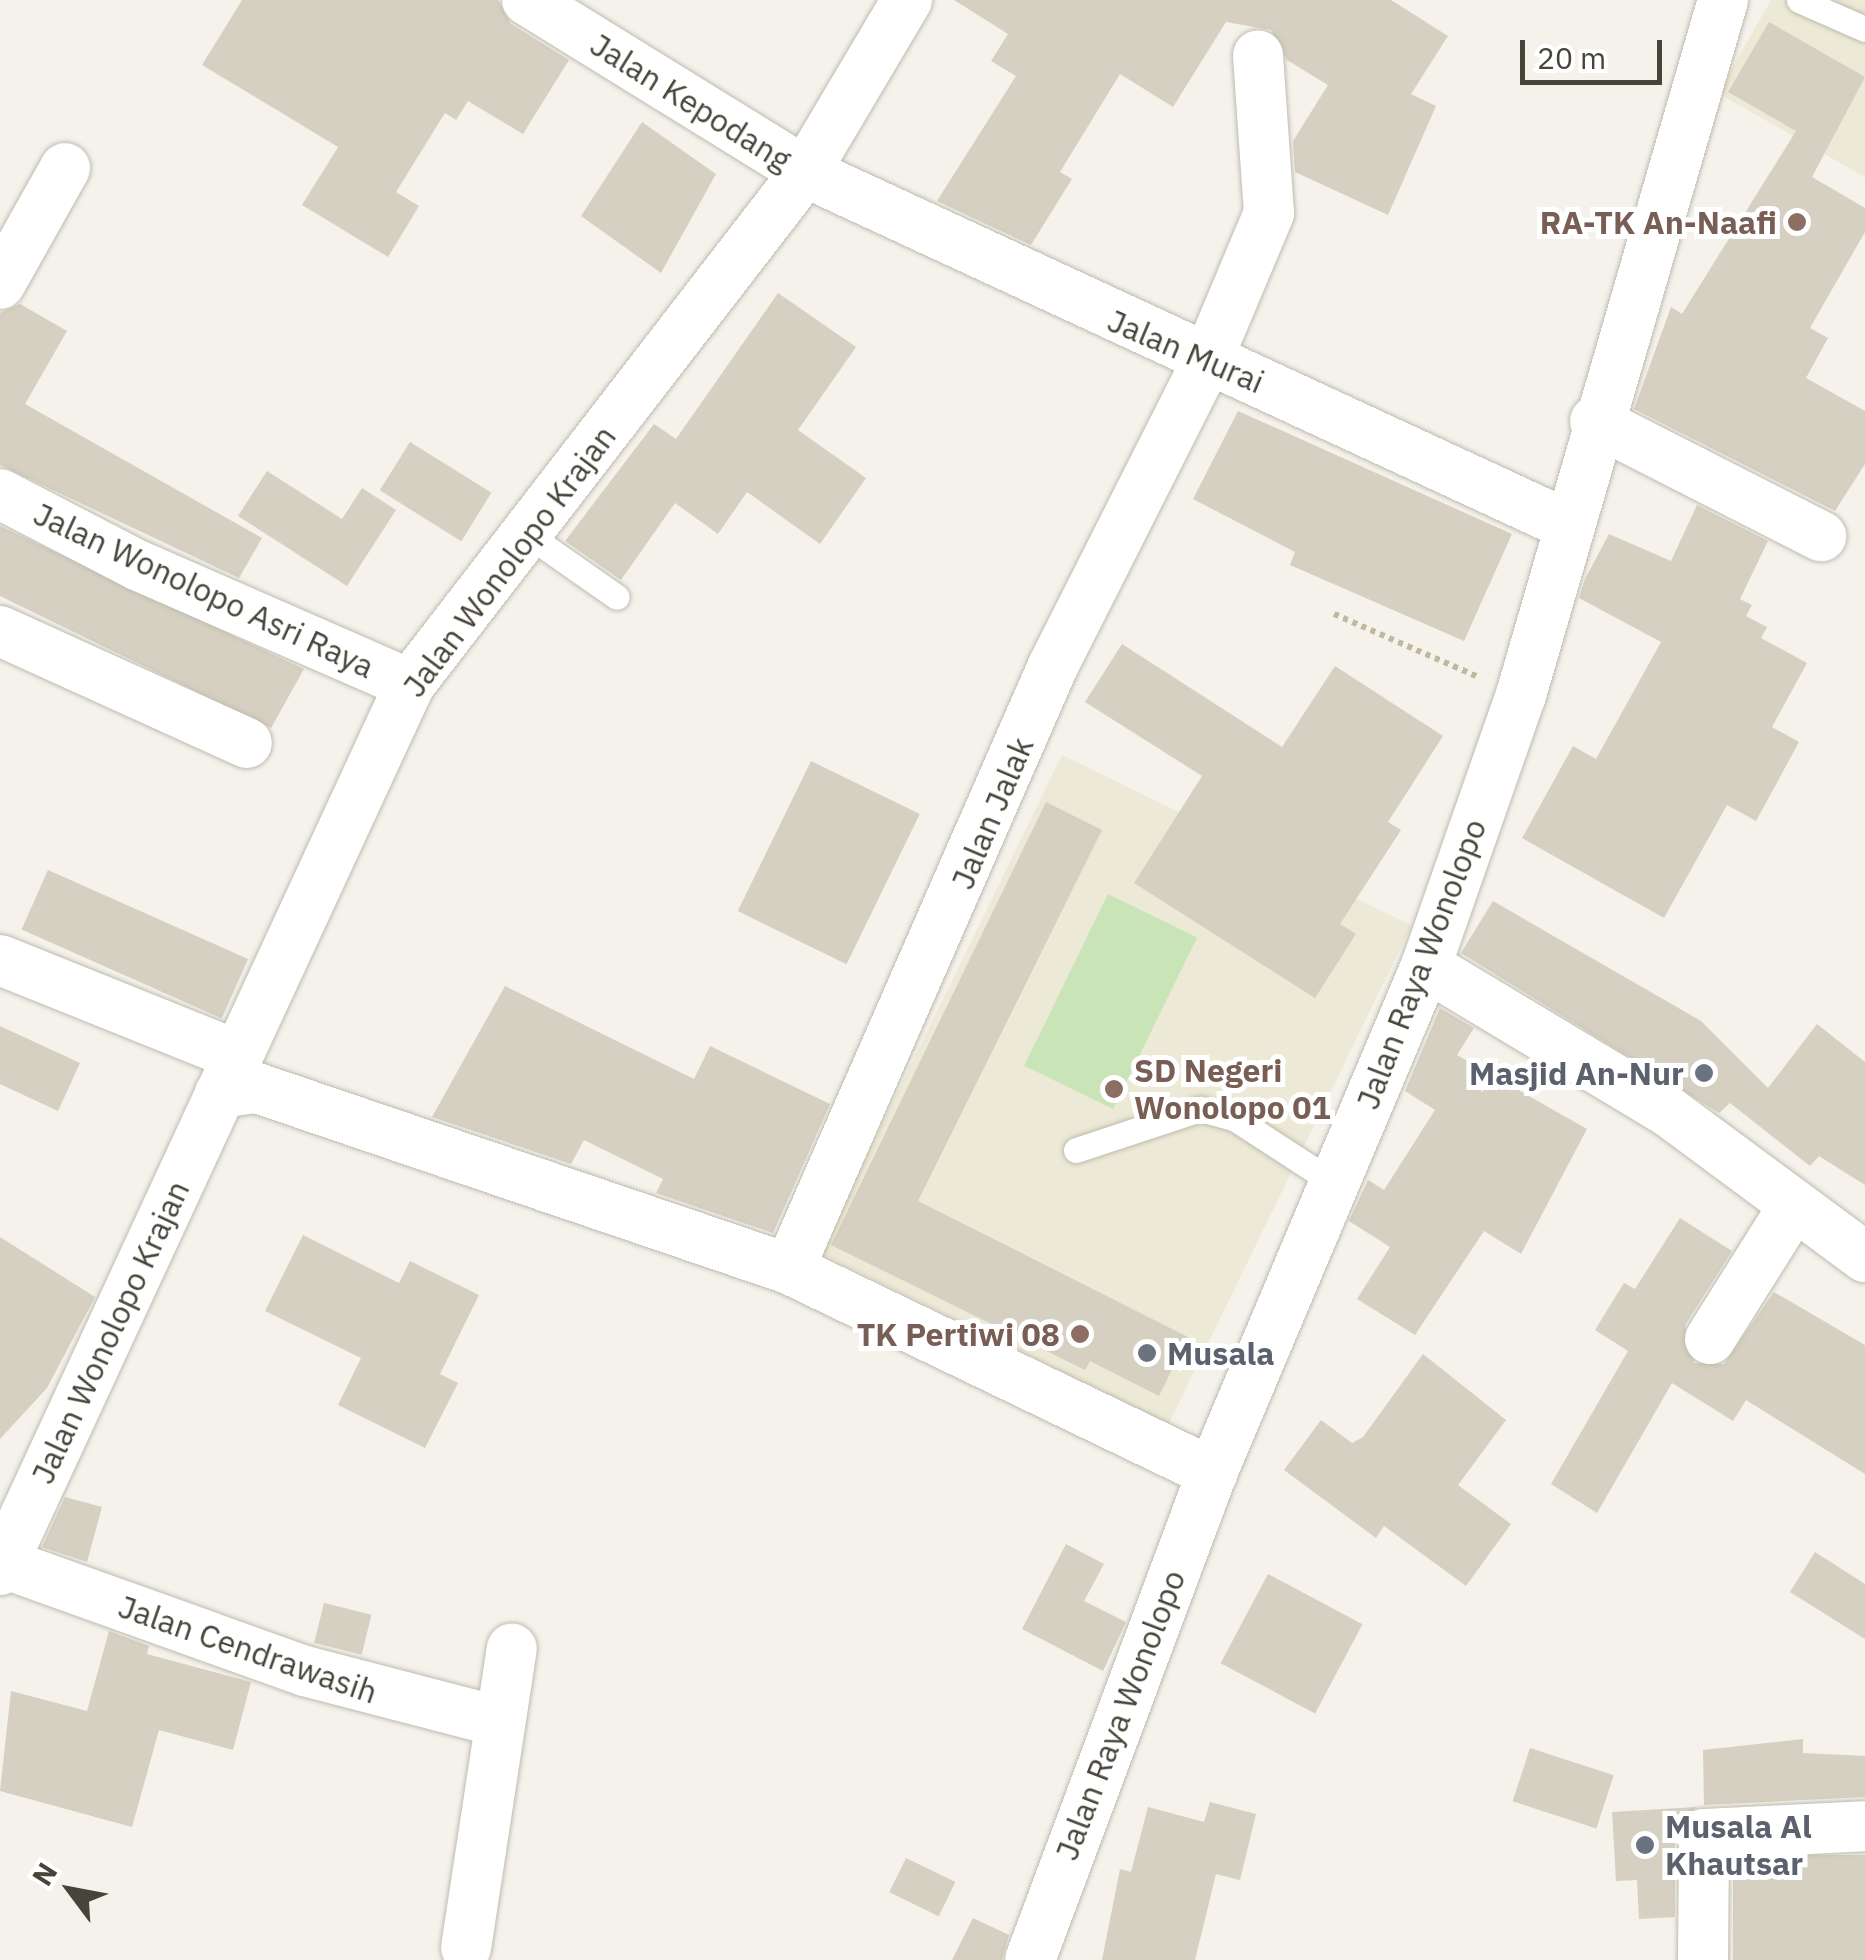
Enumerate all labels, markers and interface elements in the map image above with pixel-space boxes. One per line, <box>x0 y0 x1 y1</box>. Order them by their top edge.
scale bar <box>1525 20 1668 82</box>
street label: Jalan Kepodang <box>584 25 798 179</box>
text: 20 m <box>1537 38 1606 77</box>
place label: RA-TK An-Naafi <box>1540 203 1777 241</box>
marker: RA-TK An-Naafi <box>1786 211 1808 233</box>
street label: Jalan Murai <box>1102 301 1270 401</box>
street label: Jalan Wonolopo Krajan <box>394 418 624 704</box>
street label: Jalan Wonolopo Asri Raya <box>28 494 380 686</box>
street label: Jalan Jalak <box>943 731 1041 895</box>
street label: Jalan Raya Wonolopo <box>1348 814 1494 1114</box>
place label: SD Negeri Wonolopo 01 <box>1134 1052 1331 1127</box>
place label: Masjid An-Nur <box>1469 1054 1684 1092</box>
marker: Masjid An-Nur <box>1693 1062 1715 1084</box>
marker: SD Negeri Wonolopo 01 <box>1103 1078 1125 1100</box>
street label: Jalan Wonolopo Krajan <box>23 1175 197 1489</box>
place label: TK Pertiwi 08 <box>857 1315 1060 1353</box>
marker: TK Pertiwi 08 <box>1069 1323 1091 1345</box>
place label: Musala <box>1167 1334 1275 1372</box>
marker: Musala <box>1136 1342 1158 1364</box>
street label: Jalan Raya Wonolopo <box>1047 1565 1193 1865</box>
street label: Jalan Cendrawasih <box>114 1587 382 1711</box>
place label: Musala Al Khautsar <box>1665 1808 1812 1883</box>
marker: Musala Al Khautsar <box>1634 1834 1656 1856</box>
north arrow <box>20 1840 120 1940</box>
text: N <box>23 1855 65 1892</box>

